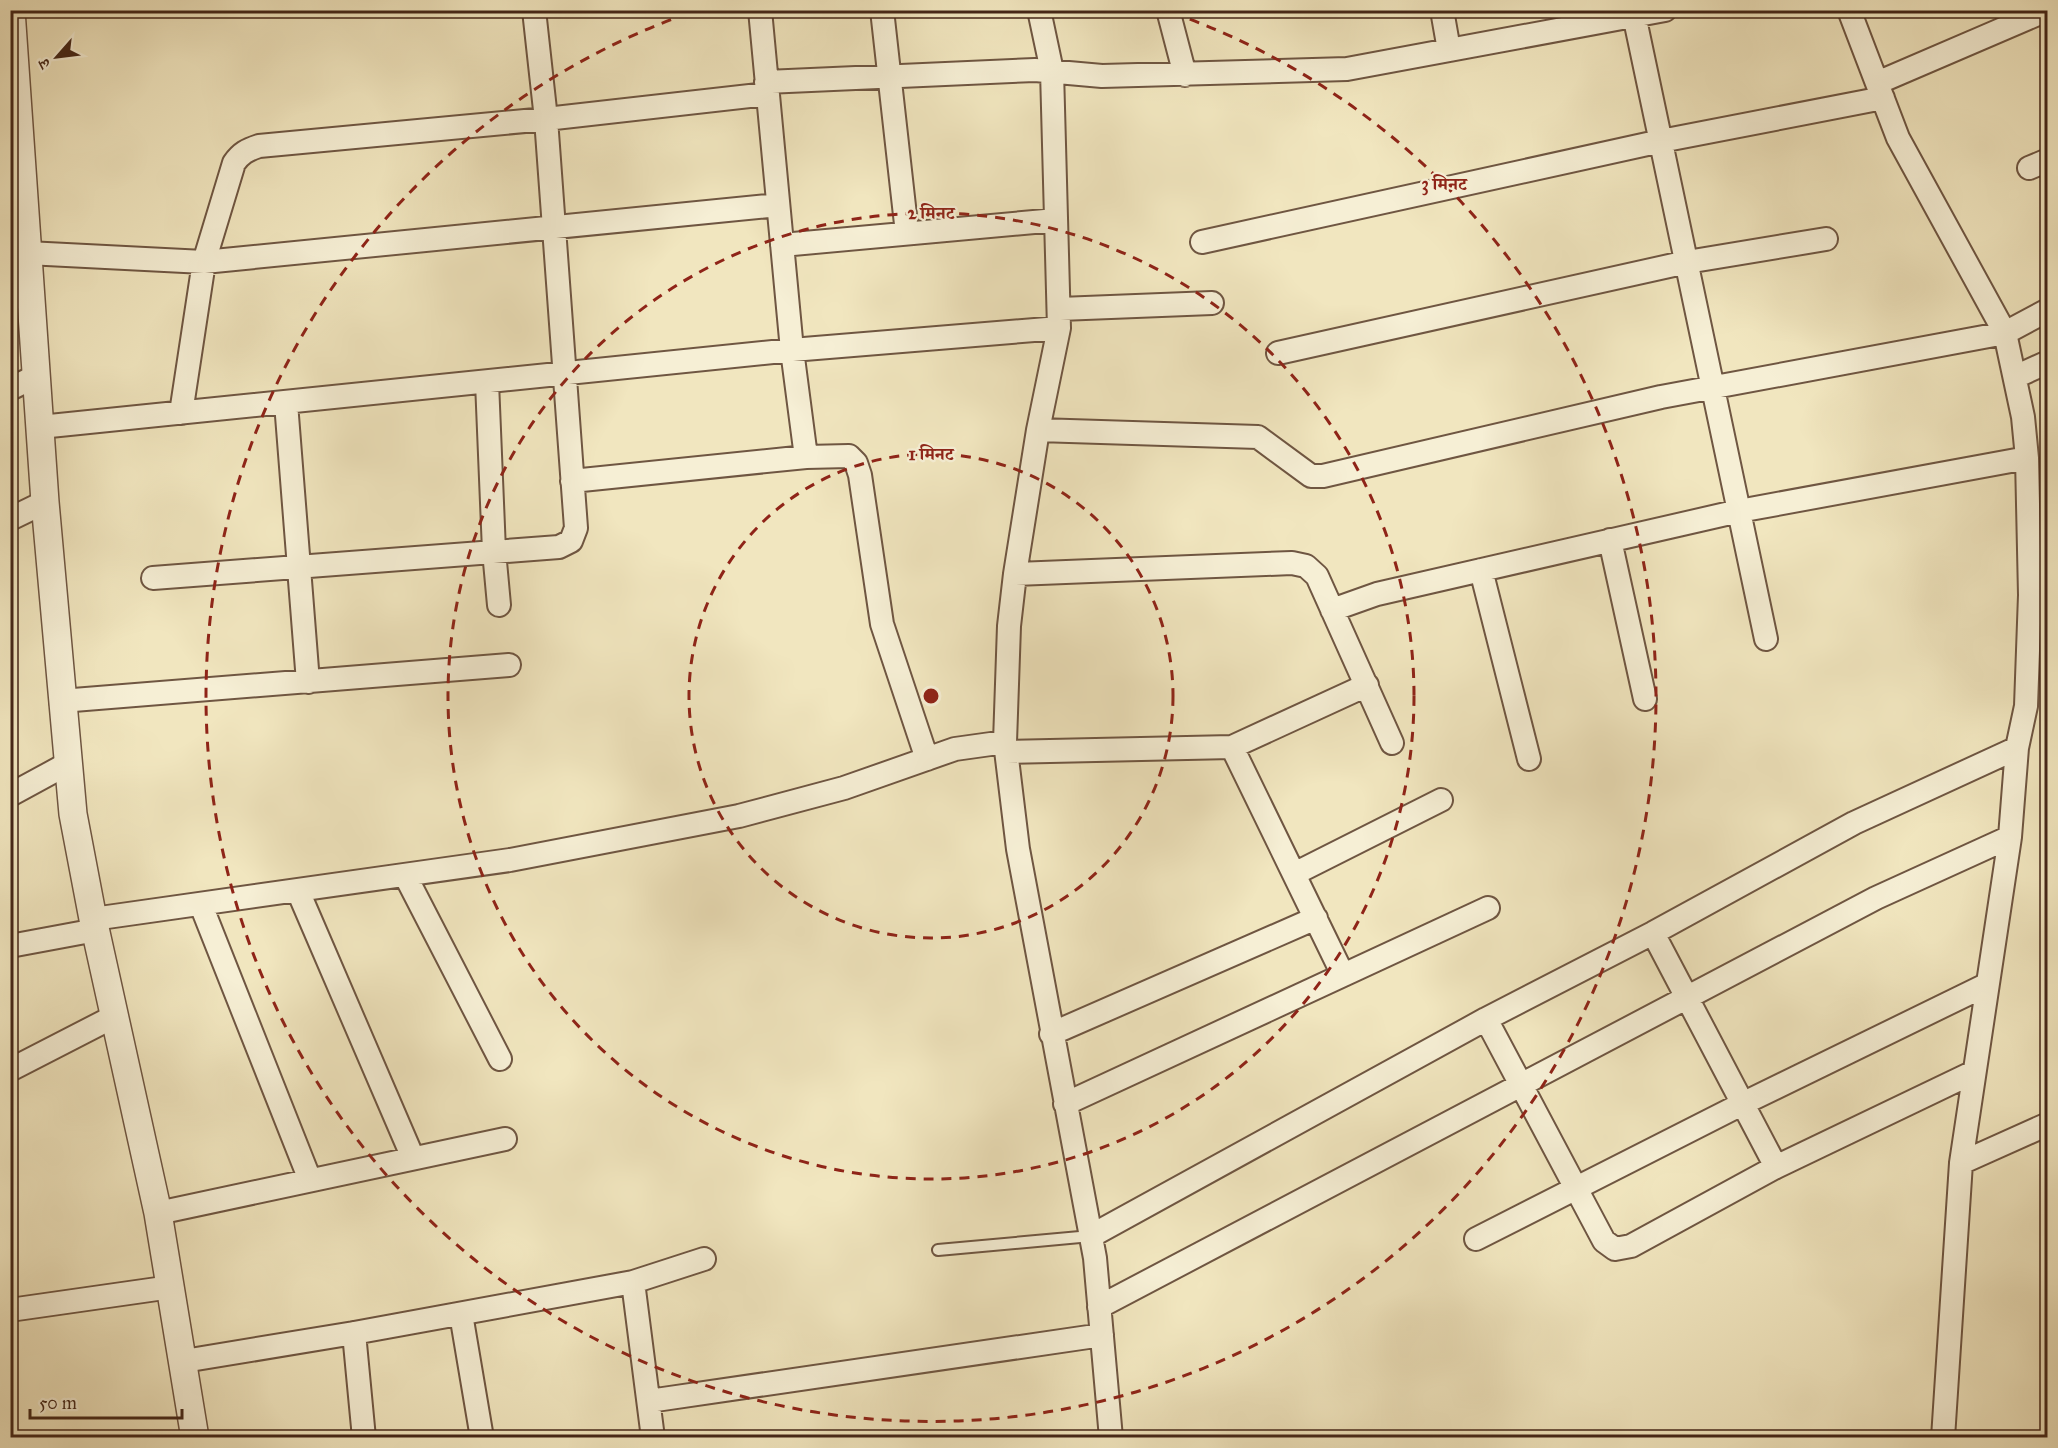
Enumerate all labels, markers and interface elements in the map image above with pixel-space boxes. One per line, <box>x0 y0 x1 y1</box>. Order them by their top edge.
north arrow <box>27 27 87 87</box>
text: उ <box>33 54 55 73</box>
text: 3 मिनट <box>1421 173 1468 196</box>
text: 2 मिनट <box>908 202 956 224</box>
text: 1 मिनट <box>908 443 955 465</box>
centre of rings <box>921 686 941 706</box>
scale bar <box>30 1382 182 1420</box>
text: 50 m <box>39 1392 77 1414</box>

